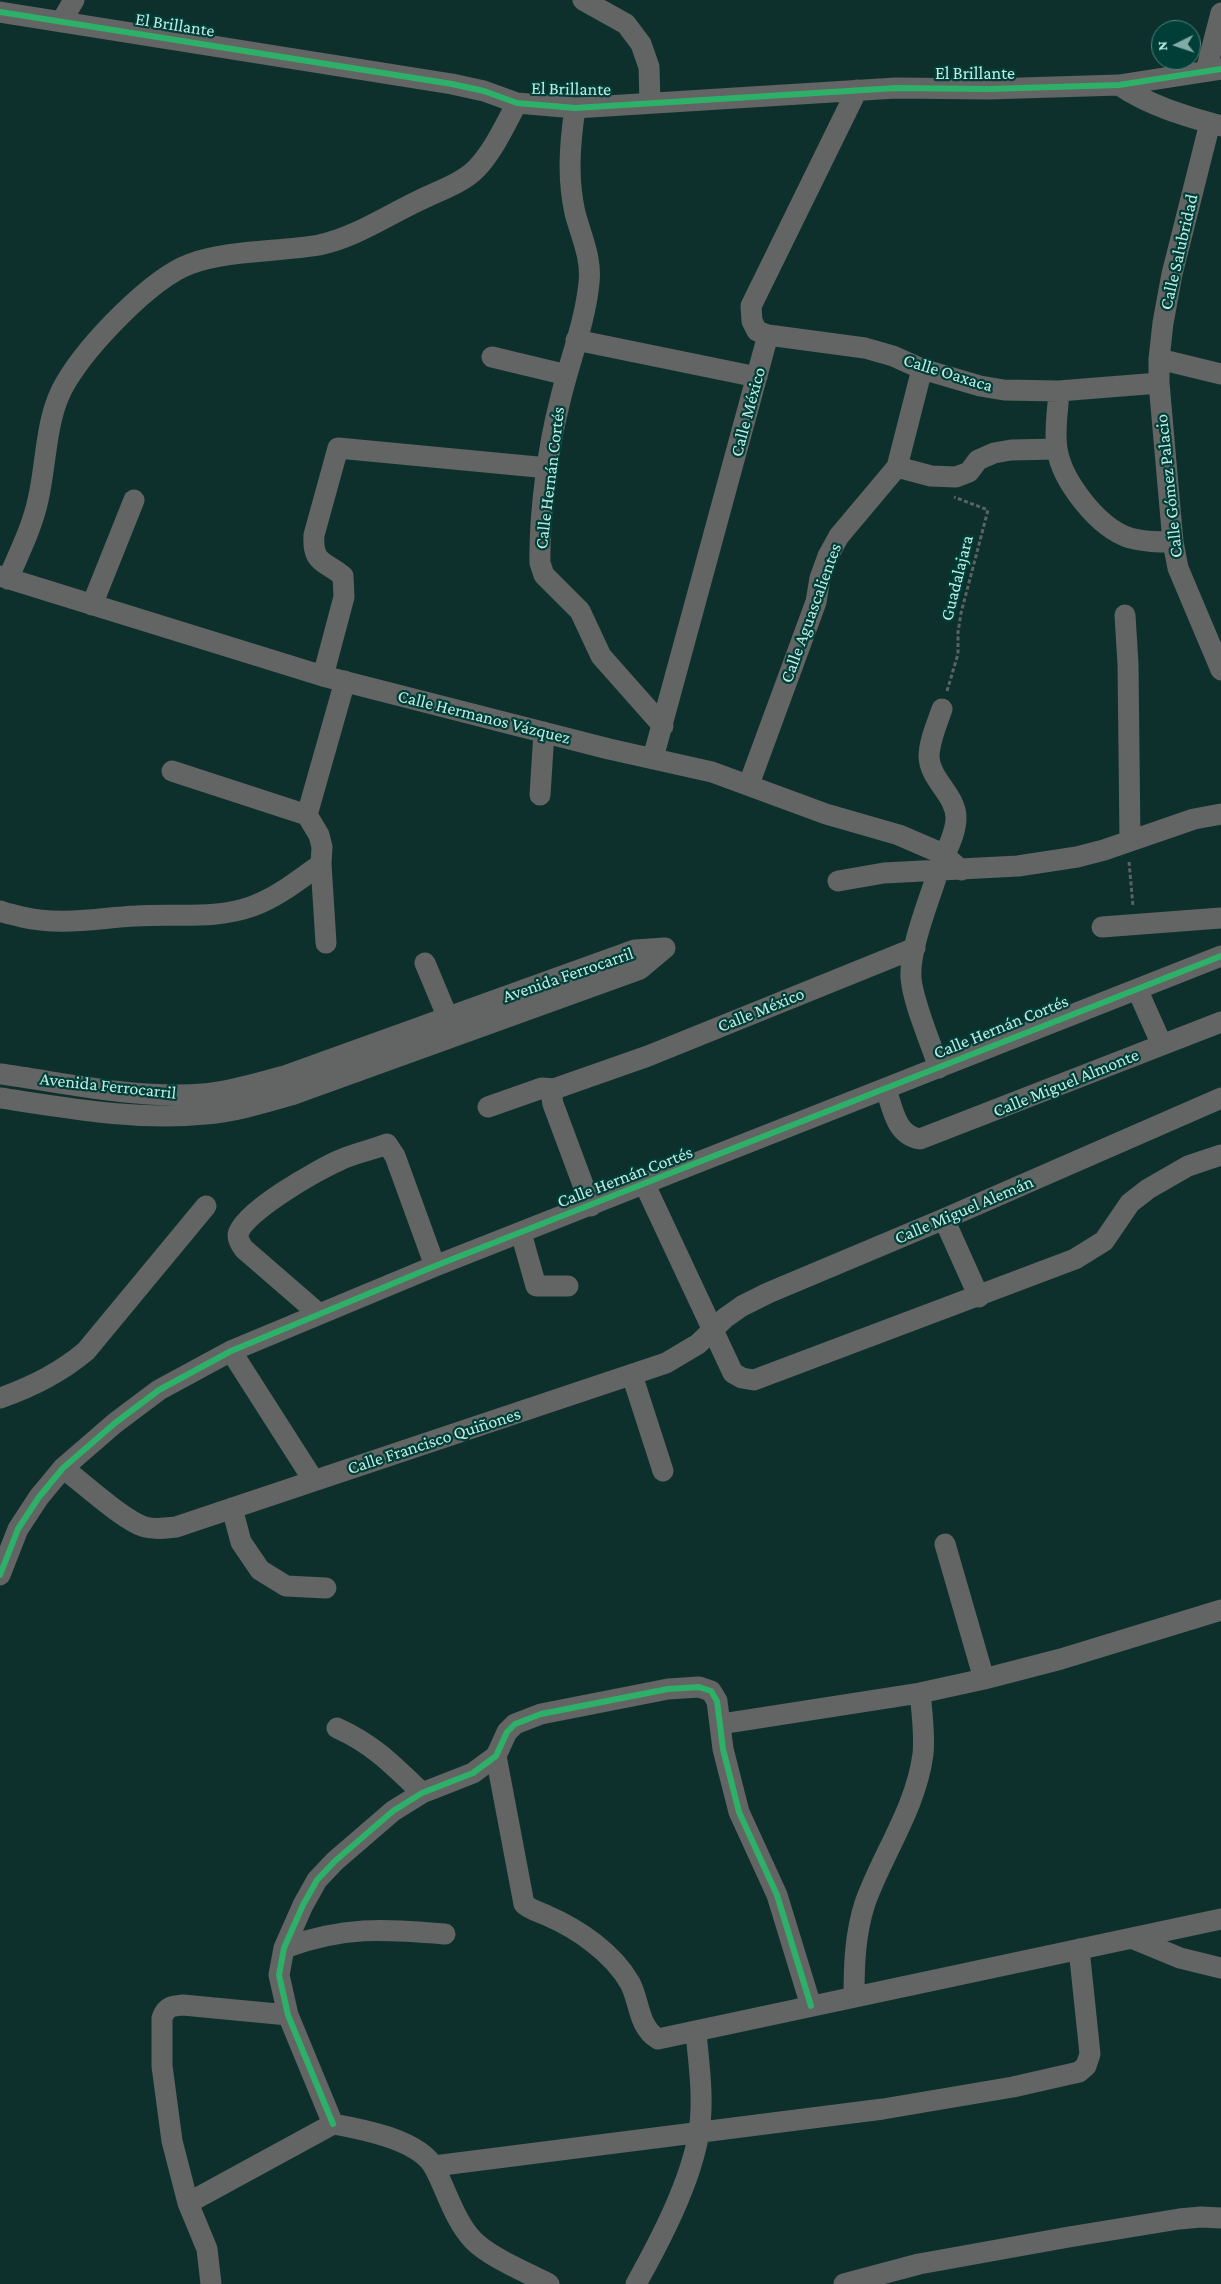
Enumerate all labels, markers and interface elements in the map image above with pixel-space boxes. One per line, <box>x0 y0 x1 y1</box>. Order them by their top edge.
street label: El Brillante <box>134 8 216 42</box>
north arrow <box>1151 20 1201 70</box>
text: N <box>1154 41 1170 51</box>
street label: El Brillante <box>935 62 1015 84</box>
street label: El Brillante <box>531 78 611 100</box>
street label: Calle Salubridad <box>1155 192 1203 312</box>
street label: Calle Oaxaca <box>901 349 995 397</box>
street label: Calle México <box>726 365 770 459</box>
street label: Calle Hernán Cortés <box>531 405 569 551</box>
street label: Calle Gómez Palacio <box>1151 413 1187 559</box>
street label: Guadalajara <box>936 533 978 623</box>
street label: Calle Aguascalientes <box>776 540 846 686</box>
street label: Calle Hermanos Vázquez <box>395 685 573 749</box>
street label: Avenida Ferrocarril <box>500 942 636 1008</box>
street label: Calle México <box>714 983 808 1037</box>
street label: Calle Hernán Cortés <box>930 990 1072 1064</box>
street label: Calle Miguel Almonte <box>990 1044 1142 1122</box>
street label: Avenida Ferrocarril <box>39 1068 177 1104</box>
street label: Calle Hernán Cortés <box>554 1141 696 1213</box>
street label: Calle Miguel Alemán <box>891 1171 1037 1249</box>
street label: Calle Francisco Quiñones <box>345 1403 523 1479</box>

